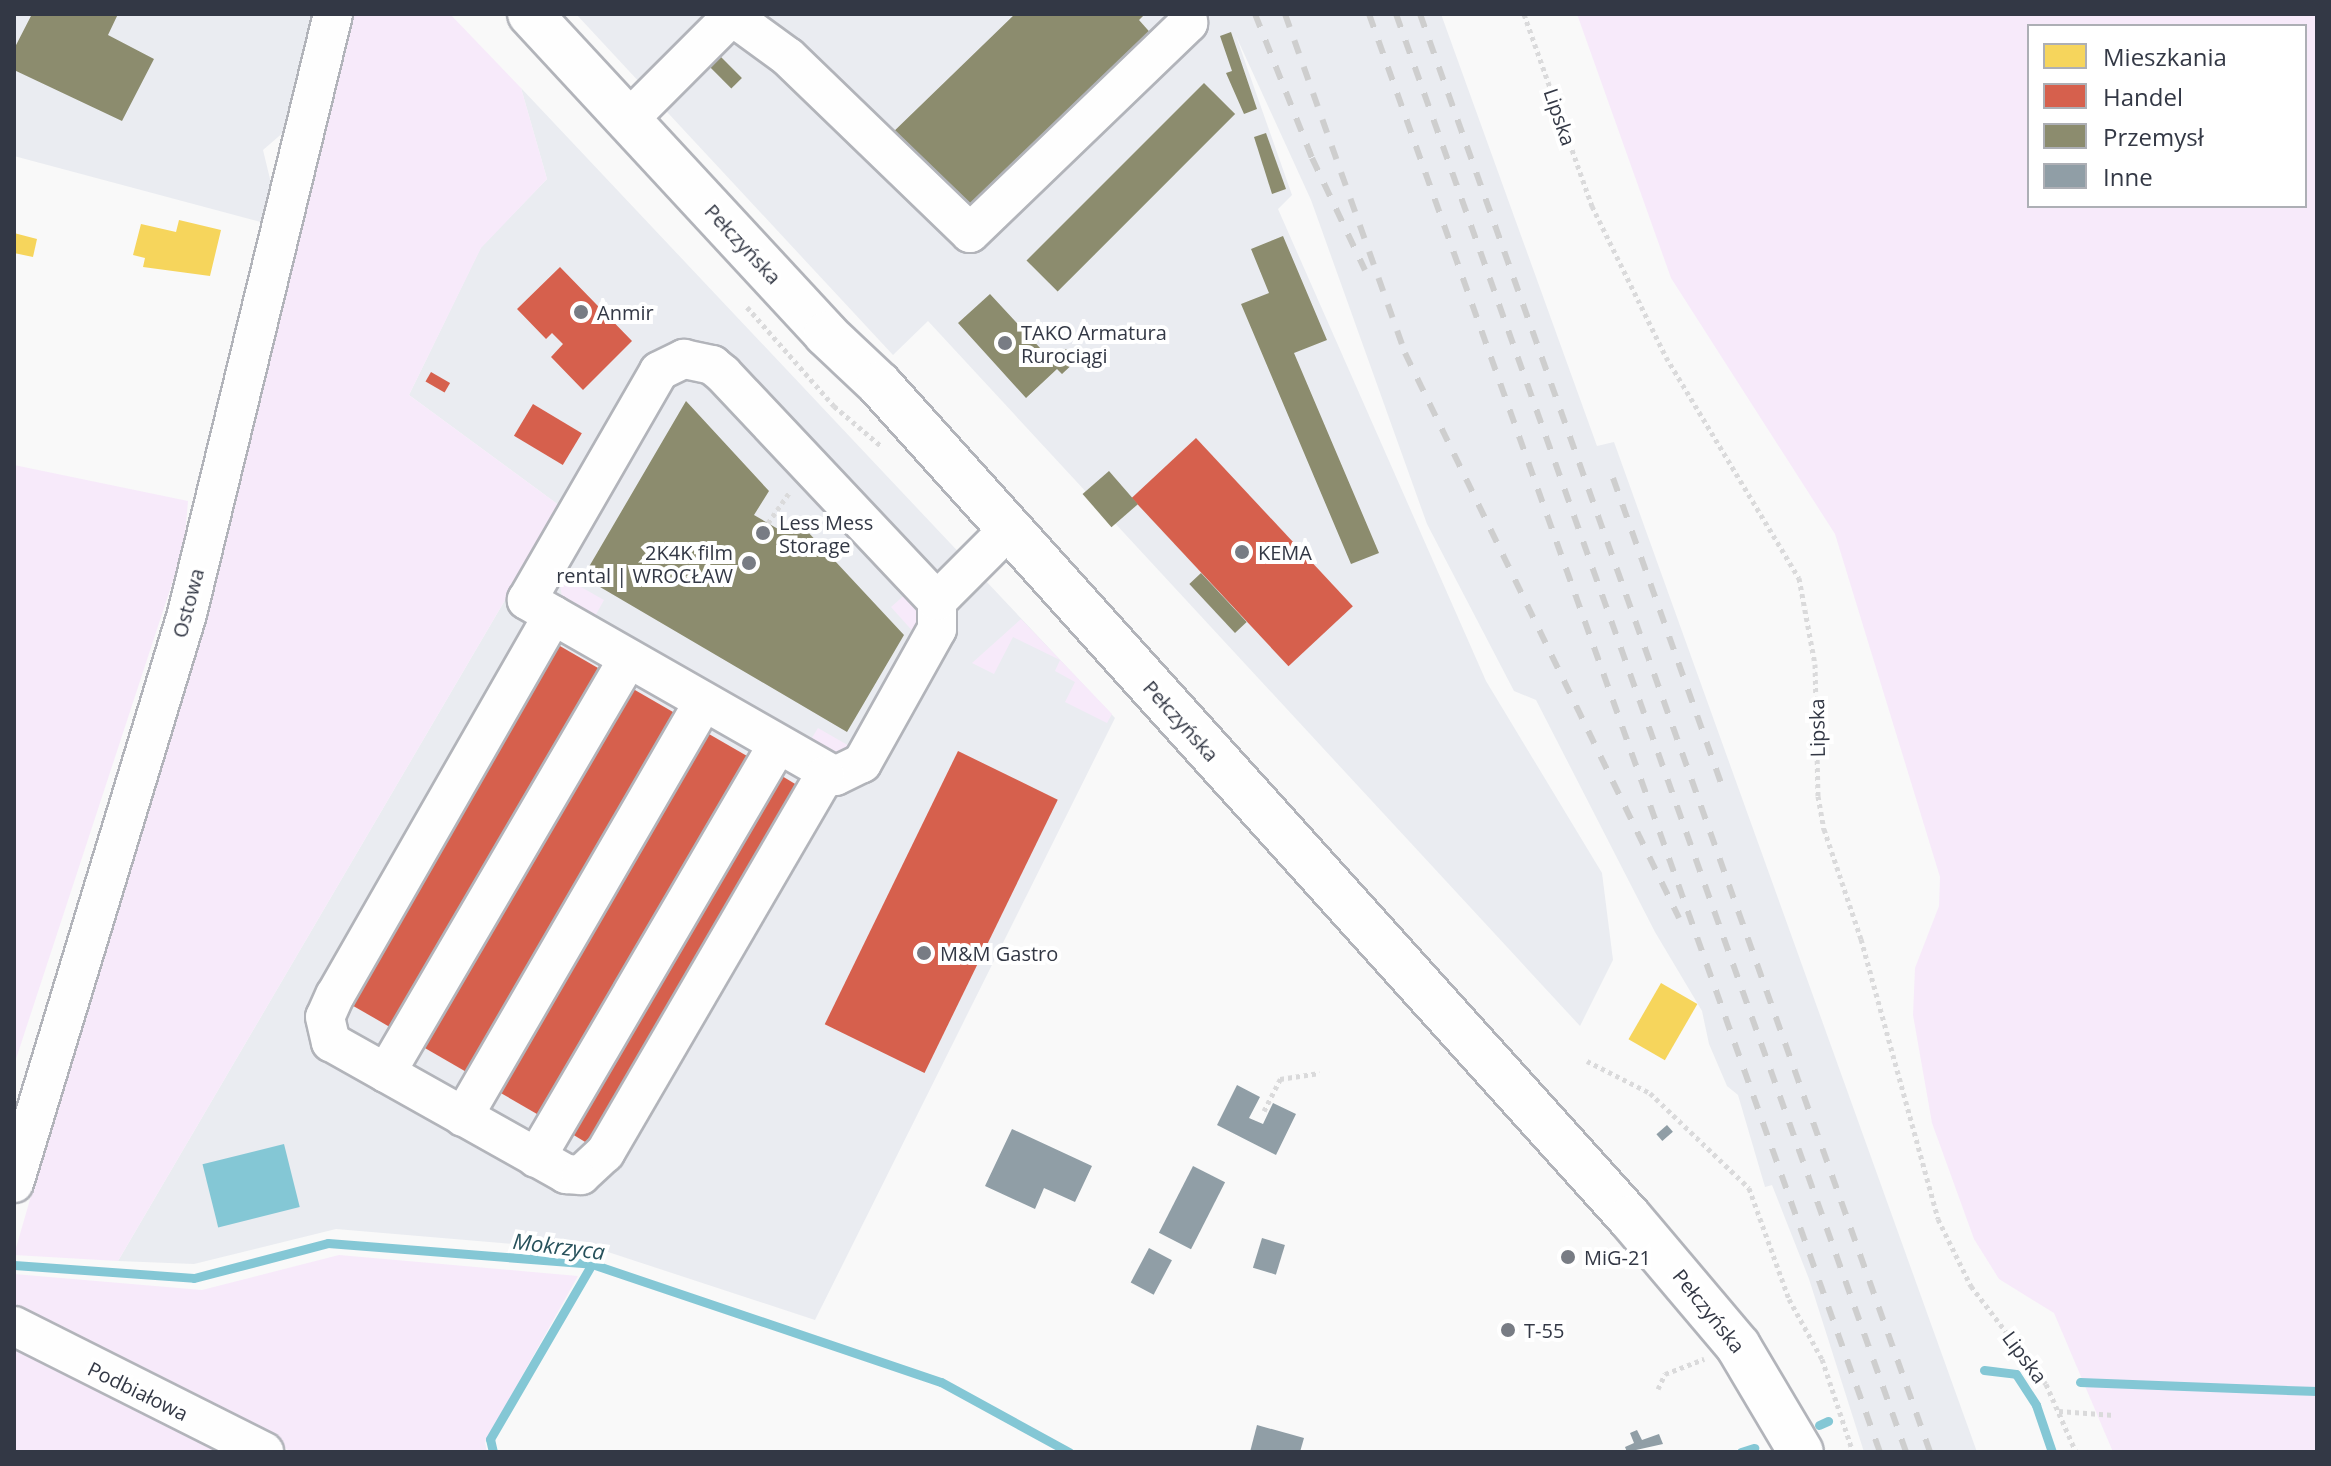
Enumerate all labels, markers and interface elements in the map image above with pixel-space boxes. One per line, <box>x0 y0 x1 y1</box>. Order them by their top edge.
legend <box>2027 24 2307 208</box>
text: Mieszkania <box>2103 40 2227 73</box>
text: Handel <box>2103 80 2183 113</box>
street label: Lipska <box>1539 85 1581 149</box>
text: Przemysł <box>2103 120 2204 153</box>
text: Inne <box>2103 160 2153 193</box>
street label: Pełczyńska <box>700 199 786 289</box>
place label: Anmir <box>597 300 654 324</box>
marker: Anmir <box>572 303 590 321</box>
place label: TAKO Armatura Rurociągi <box>1021 320 1167 367</box>
marker: TAKO Armatura Rurociągi <box>996 334 1014 352</box>
place label: Less Mess Storage <box>779 510 873 557</box>
marker: Less Mess Storage <box>754 524 772 542</box>
place label: 2K4K film rental | WROCŁAW <box>556 540 733 587</box>
place label: KEMA <box>1258 540 1312 564</box>
marker: KEMA <box>1233 543 1251 561</box>
marker: 2K4K film rental | WROCŁAW <box>740 554 758 572</box>
street label: Ostowa <box>167 566 209 640</box>
street label: Pełczyńska <box>1138 676 1224 766</box>
street label: Lipska <box>1804 698 1830 758</box>
place label: M&M Gastro <box>940 941 1058 965</box>
marker: M&M Gastro <box>915 944 933 962</box>
water label: Mokrzyca <box>511 1227 607 1265</box>
place label: MiG-21 <box>1584 1245 1651 1269</box>
marker: MiG-21 <box>1559 1248 1577 1266</box>
street label: Pełczyńska <box>1668 1264 1750 1358</box>
place label: T-55 <box>1524 1318 1564 1342</box>
marker: T-55 <box>1499 1321 1517 1339</box>
street label: Lipska <box>1998 1326 2052 1388</box>
street label: Podbiałowa <box>84 1356 192 1426</box>

